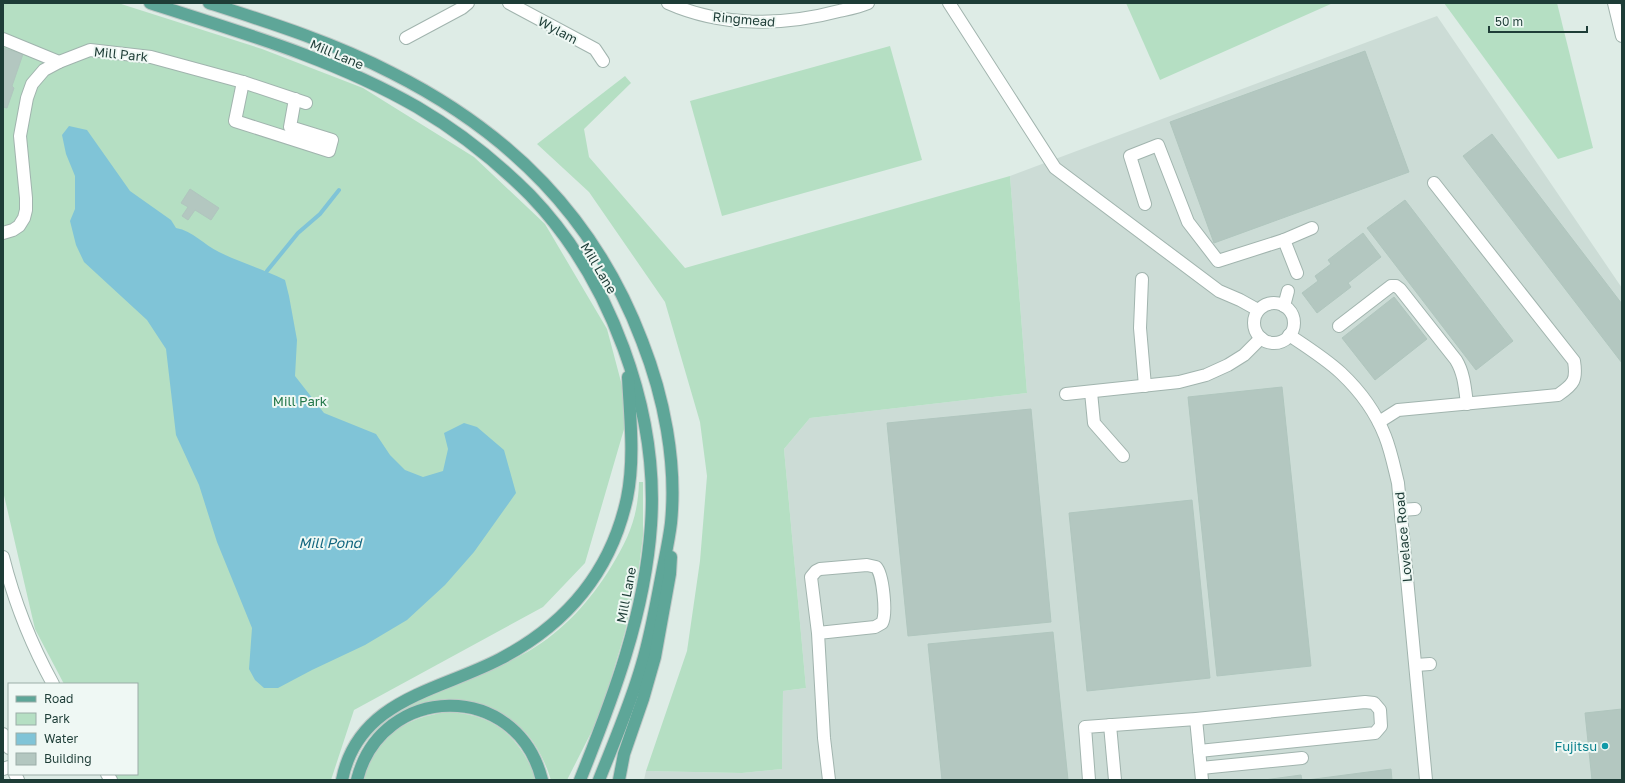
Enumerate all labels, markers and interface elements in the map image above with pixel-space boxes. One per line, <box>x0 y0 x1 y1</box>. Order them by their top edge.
street label: Ringmead <box>712 8 776 30</box>
scale bar <box>1489 8 1587 34</box>
street label: Wylam <box>535 13 581 47</box>
text: 50 m <box>1495 14 1523 29</box>
street label: Mill Lane <box>308 36 366 72</box>
street label: Mill Park <box>93 43 150 65</box>
street label: Mill Lane <box>578 240 620 296</box>
park label: Mill Park <box>273 393 328 409</box>
street label: Lovelace Road <box>1391 491 1415 583</box>
water label: Mill Pond <box>299 534 363 551</box>
street label: Mill Lane <box>613 566 639 624</box>
legend <box>8 683 138 775</box>
text: Road <box>44 691 73 706</box>
text: Park <box>44 711 70 726</box>
text: Water <box>44 731 78 746</box>
place label: Fujitsu <box>1554 738 1597 754</box>
marker: Fujitsu <box>1600 741 1610 751</box>
text: Building <box>44 751 92 766</box>

